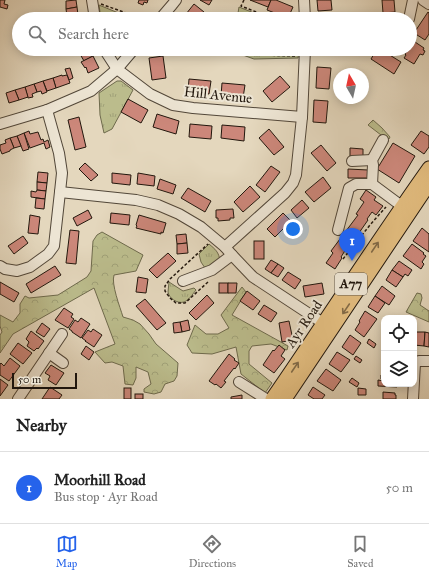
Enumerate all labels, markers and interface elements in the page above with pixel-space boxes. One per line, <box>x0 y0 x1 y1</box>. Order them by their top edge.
search box <box>12 12 417 56</box>
icon: search <box>26 23 48 45</box>
text: Search here <box>58 25 129 43</box>
north arrow <box>333 68 369 104</box>
street label: Hill Avenue <box>183 83 253 107</box>
your location <box>283 219 303 239</box>
pin: 1 <box>339 228 365 261</box>
one-way arrow <box>371 242 379 253</box>
road number: A77 <box>335 273 367 295</box>
street label: Ayr Road <box>281 297 326 352</box>
one-way arrow <box>341 304 350 315</box>
map controls <box>381 315 417 387</box>
button: locate <box>381 315 417 351</box>
button: layers <box>381 351 417 387</box>
one-way arrow <box>291 361 299 373</box>
scale bar <box>12 371 77 390</box>
text: 50 m <box>18 373 41 386</box>
text: Nearby <box>16 415 67 436</box>
text: Moorhill Road <box>54 471 146 489</box>
text: 1 <box>26 480 32 496</box>
text: 50 m <box>386 480 413 496</box>
text: Bus stop · Ayr Road <box>54 489 158 505</box>
tab: Map <box>56 533 78 570</box>
tab: Directions <box>189 533 236 570</box>
tab: Saved <box>347 533 373 570</box>

